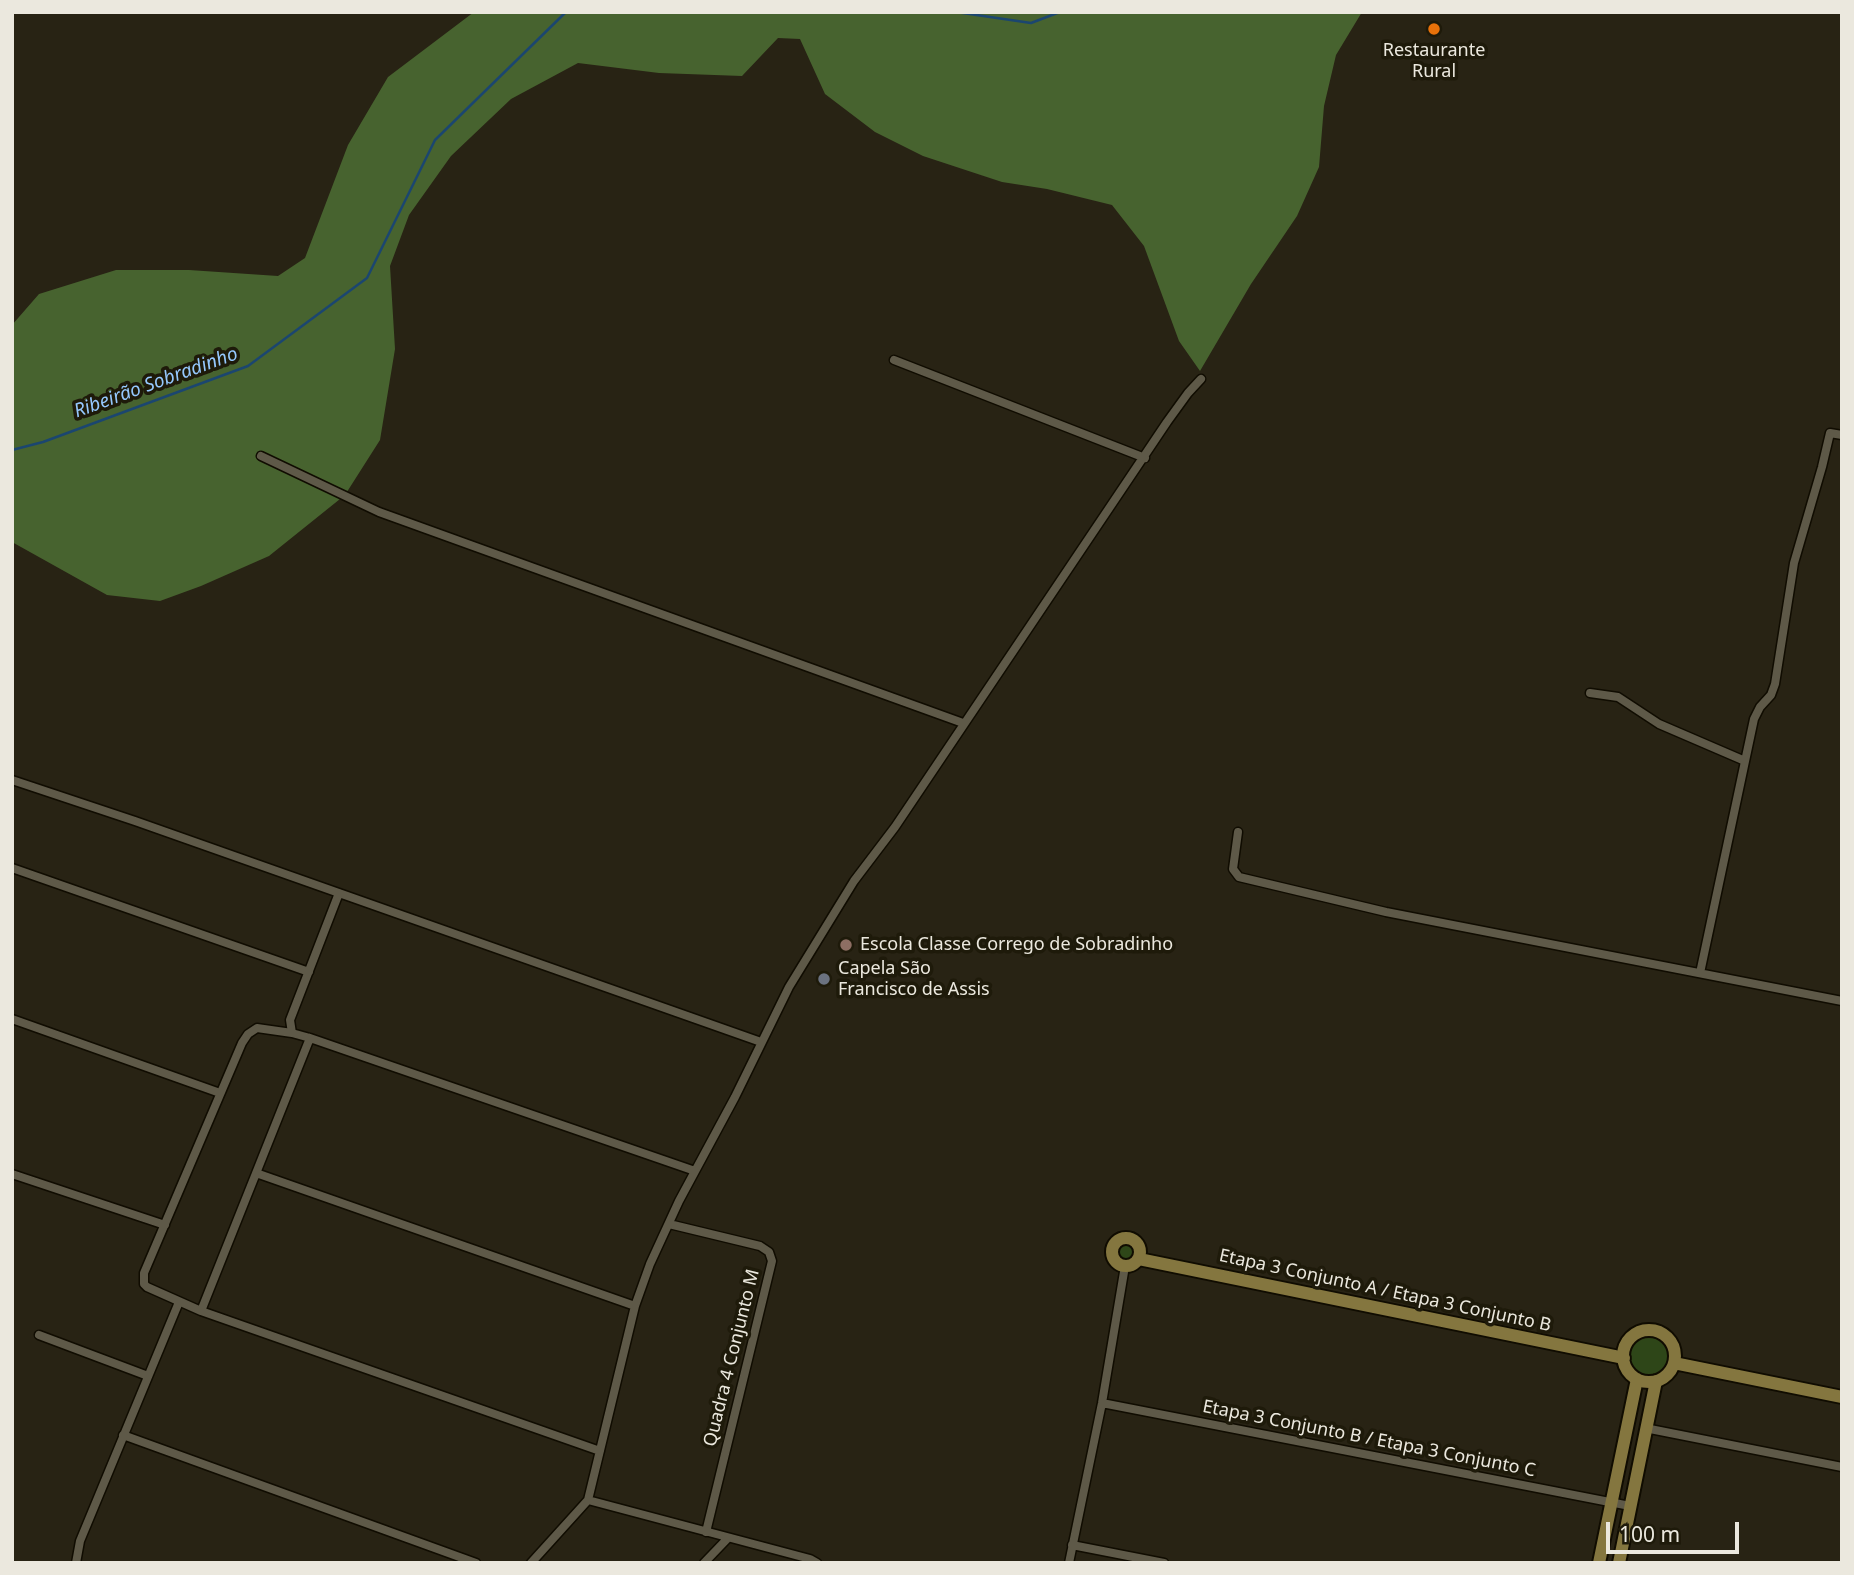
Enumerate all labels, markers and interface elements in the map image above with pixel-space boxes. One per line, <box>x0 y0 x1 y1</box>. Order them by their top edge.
marker: Restaurante Rural <box>1426 21 1442 37</box>
place label: Restaurante Rural <box>1383 40 1485 82</box>
water label: Ribeirão Sobradinho <box>71 343 241 423</box>
place label: Escola Classe Corrego de Sobradinho <box>860 934 1173 956</box>
marker: Escola Classe Corrego de Sobradinho <box>838 937 854 953</box>
place label: Capela São Francisco de Assis <box>838 958 990 1000</box>
marker: Capela São Francisco de Assis <box>816 971 832 987</box>
street label: Etapa 3 Conjunto A / Etapa 3 Conjunto B <box>1217 1245 1553 1337</box>
street label: Quadra 4 Conjunto M <box>700 1267 764 1449</box>
street label: Etapa 3 Conjunto B / Etapa 3 Conjunto C <box>1201 1396 1537 1482</box>
scale bar <box>1609 1508 1742 1552</box>
text: 100 m <box>1619 1520 1680 1548</box>

